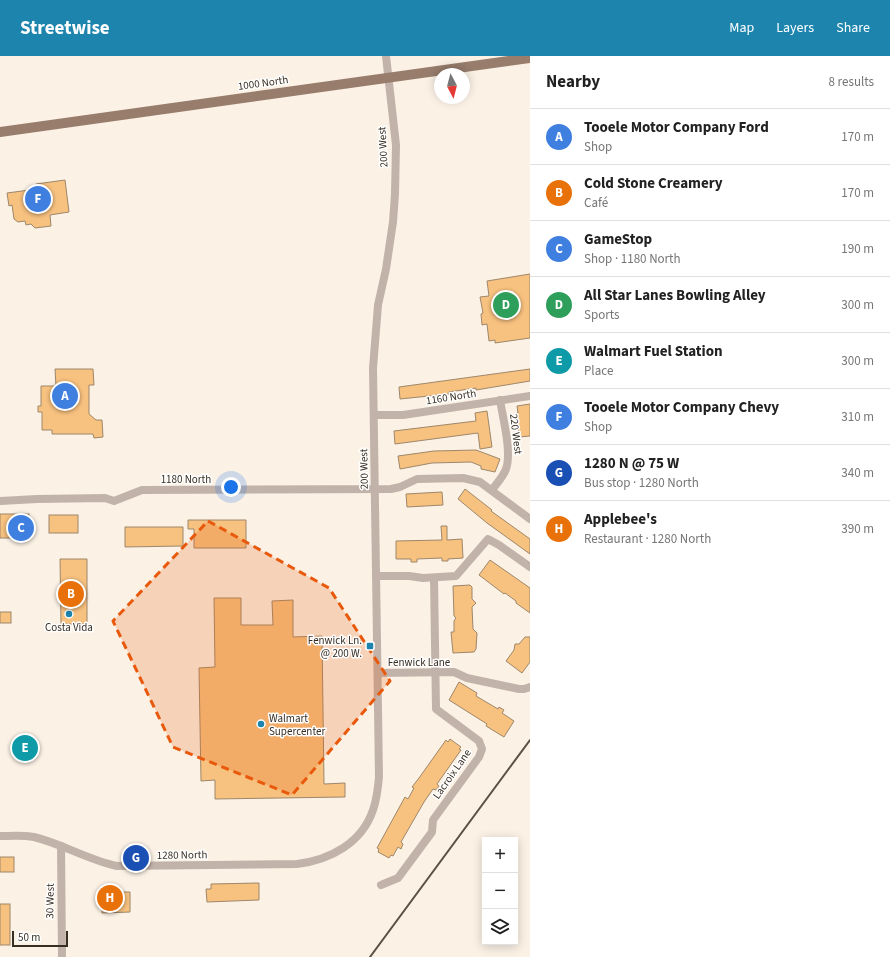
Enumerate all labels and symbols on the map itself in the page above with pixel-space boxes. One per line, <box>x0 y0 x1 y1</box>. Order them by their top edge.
north arrow <box>434 68 470 104</box>
street label: 1000 North <box>237 72 289 94</box>
street label: 200 West <box>374 126 392 168</box>
pin: F <box>25 184 51 214</box>
pin: D <box>493 290 519 320</box>
pin: A <box>52 381 78 411</box>
street label: 1160 North <box>425 386 477 408</box>
street label: 220 West <box>506 413 526 455</box>
street label: 200 West <box>356 448 372 490</box>
street label: 1180 North <box>161 472 211 487</box>
your location <box>221 477 241 497</box>
pin: C <box>8 513 34 543</box>
pin: B <box>58 579 84 609</box>
marker: Costa Vida <box>64 609 74 619</box>
place label: Costa Vida <box>45 620 93 635</box>
place label: Fenwick Ln. @ 200 W. <box>308 633 362 661</box>
marker: Fenwick Ln. @ 200 W. <box>365 641 375 651</box>
street label: Fenwick Lane <box>388 655 451 670</box>
place label: Walmart Supercenter <box>269 711 325 739</box>
marker: Walmart Supercenter <box>256 719 266 729</box>
pin: E <box>12 733 38 763</box>
street label: Lacroix Lane <box>429 746 475 802</box>
pin: G <box>123 843 149 873</box>
street label: 1280 North <box>157 847 207 863</box>
street label: 30 West <box>42 883 58 919</box>
pin: H <box>97 883 123 913</box>
scale bar <box>12 929 68 948</box>

